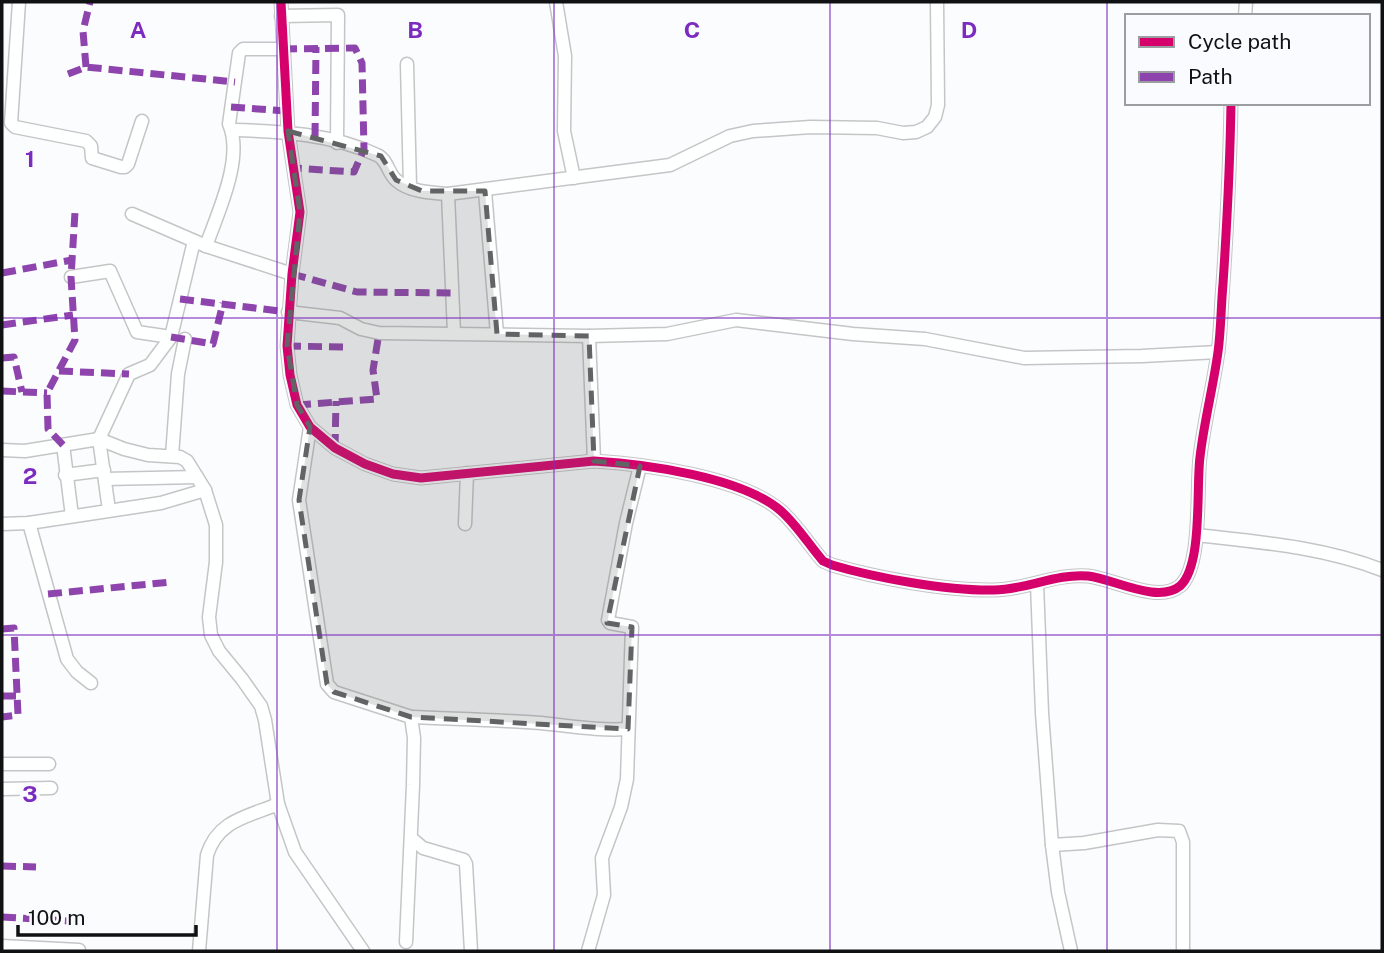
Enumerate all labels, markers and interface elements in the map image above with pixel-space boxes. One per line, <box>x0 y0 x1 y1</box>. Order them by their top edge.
legend <box>1125 14 1370 105</box>
text: A <box>130 16 147 43</box>
text: B <box>407 16 423 43</box>
text: C <box>684 16 700 43</box>
text: D <box>961 16 977 43</box>
text: Cycle path <box>1188 29 1291 54</box>
text: Path <box>1188 64 1233 89</box>
text: 1 <box>25 145 35 172</box>
text: 2 <box>23 462 37 489</box>
text: 3 <box>22 780 38 807</box>
scale bar <box>18 894 196 938</box>
text: 100 m <box>28 905 85 930</box>

